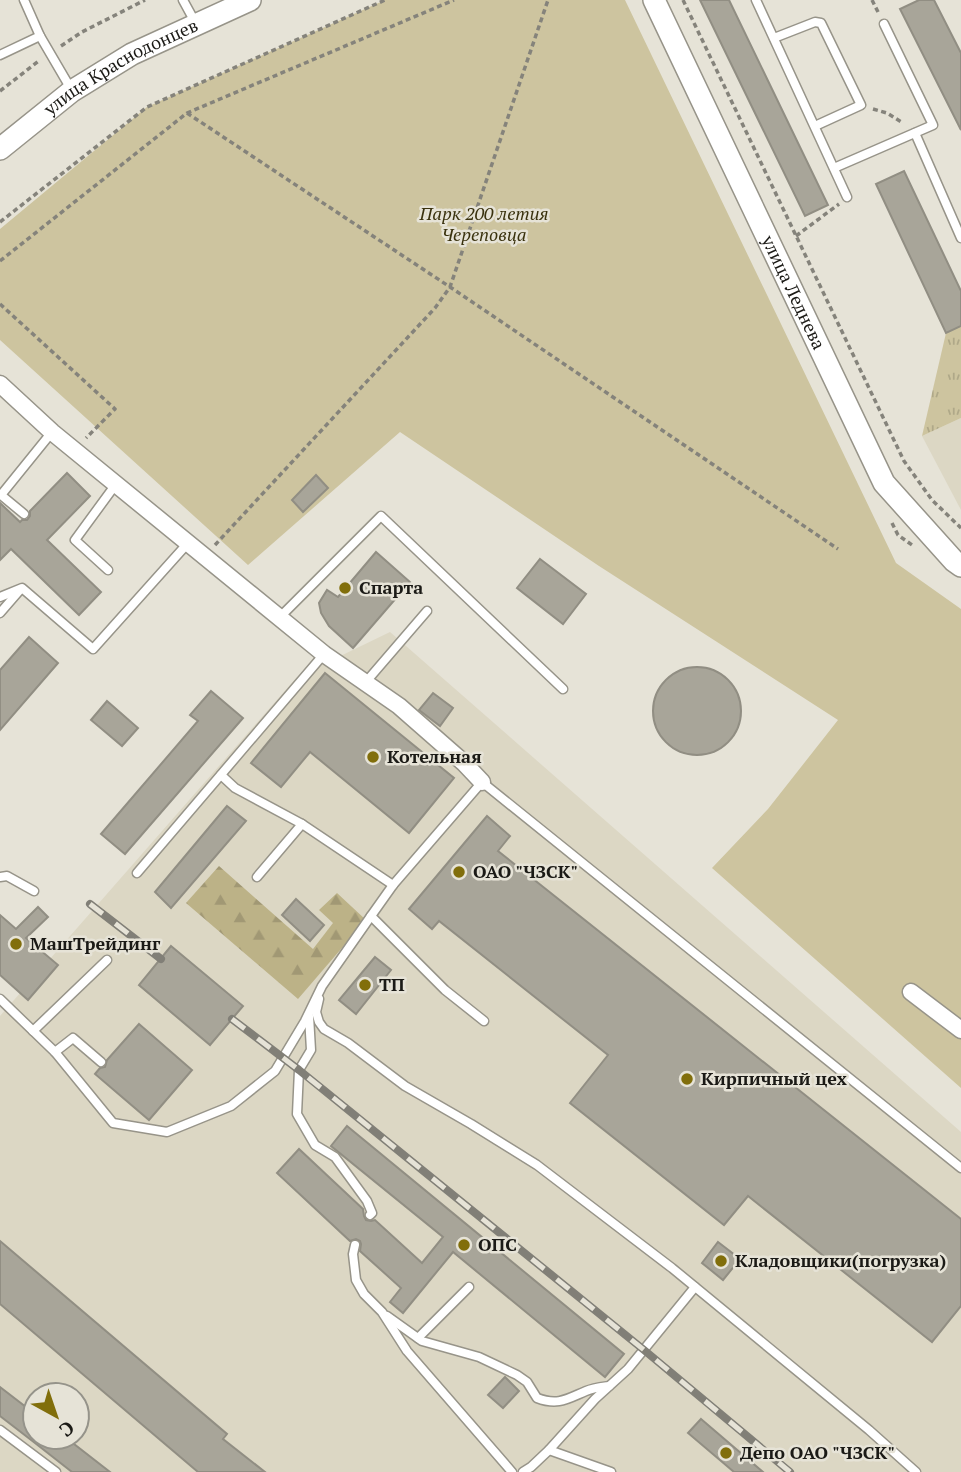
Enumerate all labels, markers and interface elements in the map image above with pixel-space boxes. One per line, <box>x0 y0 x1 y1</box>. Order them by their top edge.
street label: улица Краснодонцев <box>37 12 202 121</box>
park label: Парк 200 летия Череповца <box>418 201 549 246</box>
street label: улица Леднева <box>756 230 832 353</box>
place label: Спарта <box>359 575 423 599</box>
marker: Спарта <box>337 580 353 596</box>
place label: Котельная <box>387 744 482 768</box>
marker: Котельная <box>365 749 381 765</box>
place label: ОАО "ЧЗСК" <box>473 859 578 883</box>
marker: ОАО "ЧЗСК" <box>451 864 467 880</box>
place label: МашТрейдинг <box>30 931 161 955</box>
marker: МашТрейдинг <box>8 936 24 952</box>
place label: ТП <box>379 972 405 996</box>
marker: ТП <box>357 977 373 993</box>
place label: Кирпичный цех <box>701 1066 847 1090</box>
marker: Кирпичный цех <box>679 1071 695 1087</box>
place label: ОПС <box>478 1232 517 1256</box>
marker: ОПС <box>456 1237 472 1253</box>
place label: Кладовщики(погрузка) <box>735 1248 946 1272</box>
marker: Кладовщики(погрузка) <box>713 1253 729 1269</box>
north arrow <box>21 1381 91 1451</box>
text: С <box>54 1416 80 1443</box>
place label: Депо ОАО "ЧЗСК" <box>740 1440 895 1464</box>
marker: Депо ОАО "ЧЗСК" <box>718 1445 734 1461</box>

